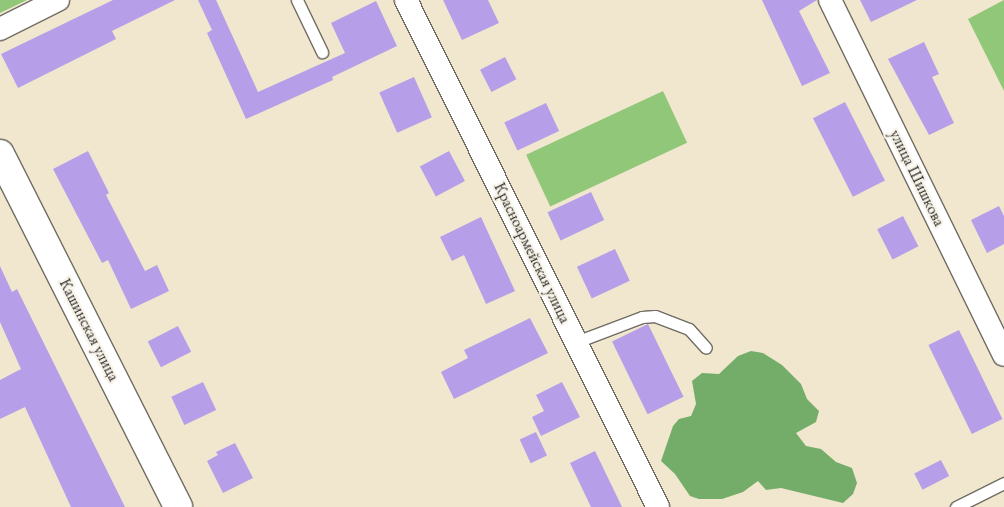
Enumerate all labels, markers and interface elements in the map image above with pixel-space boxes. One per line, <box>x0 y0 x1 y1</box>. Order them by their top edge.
street label: улица Шишкова <box>885 127 949 229</box>
street label: Красноармейская улица <box>490 180 574 326</box>
street label: Кашинская улица <box>55 275 123 385</box>

